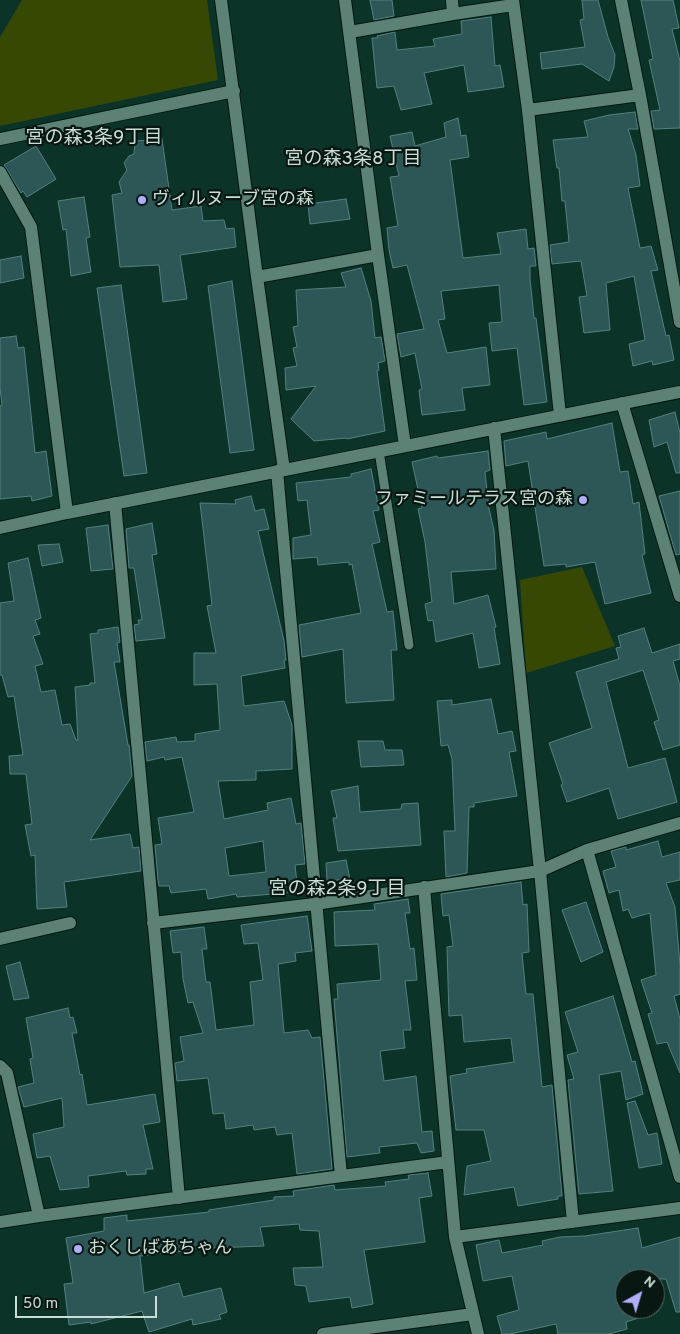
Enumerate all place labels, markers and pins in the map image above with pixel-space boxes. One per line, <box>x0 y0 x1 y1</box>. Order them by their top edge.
place label: ヴィルヌーブ宮の森 <box>152 189 314 211</box>
marker: ヴィルヌーブ宮の森 <box>136 194 148 206</box>
place label: ファミールテラス宮の森 <box>375 489 573 511</box>
marker: ファミールテラス宮の森 <box>577 494 589 506</box>
place label: おくしばあちゃん <box>88 1238 232 1260</box>
marker: おくしばあちゃん <box>72 1243 84 1255</box>

